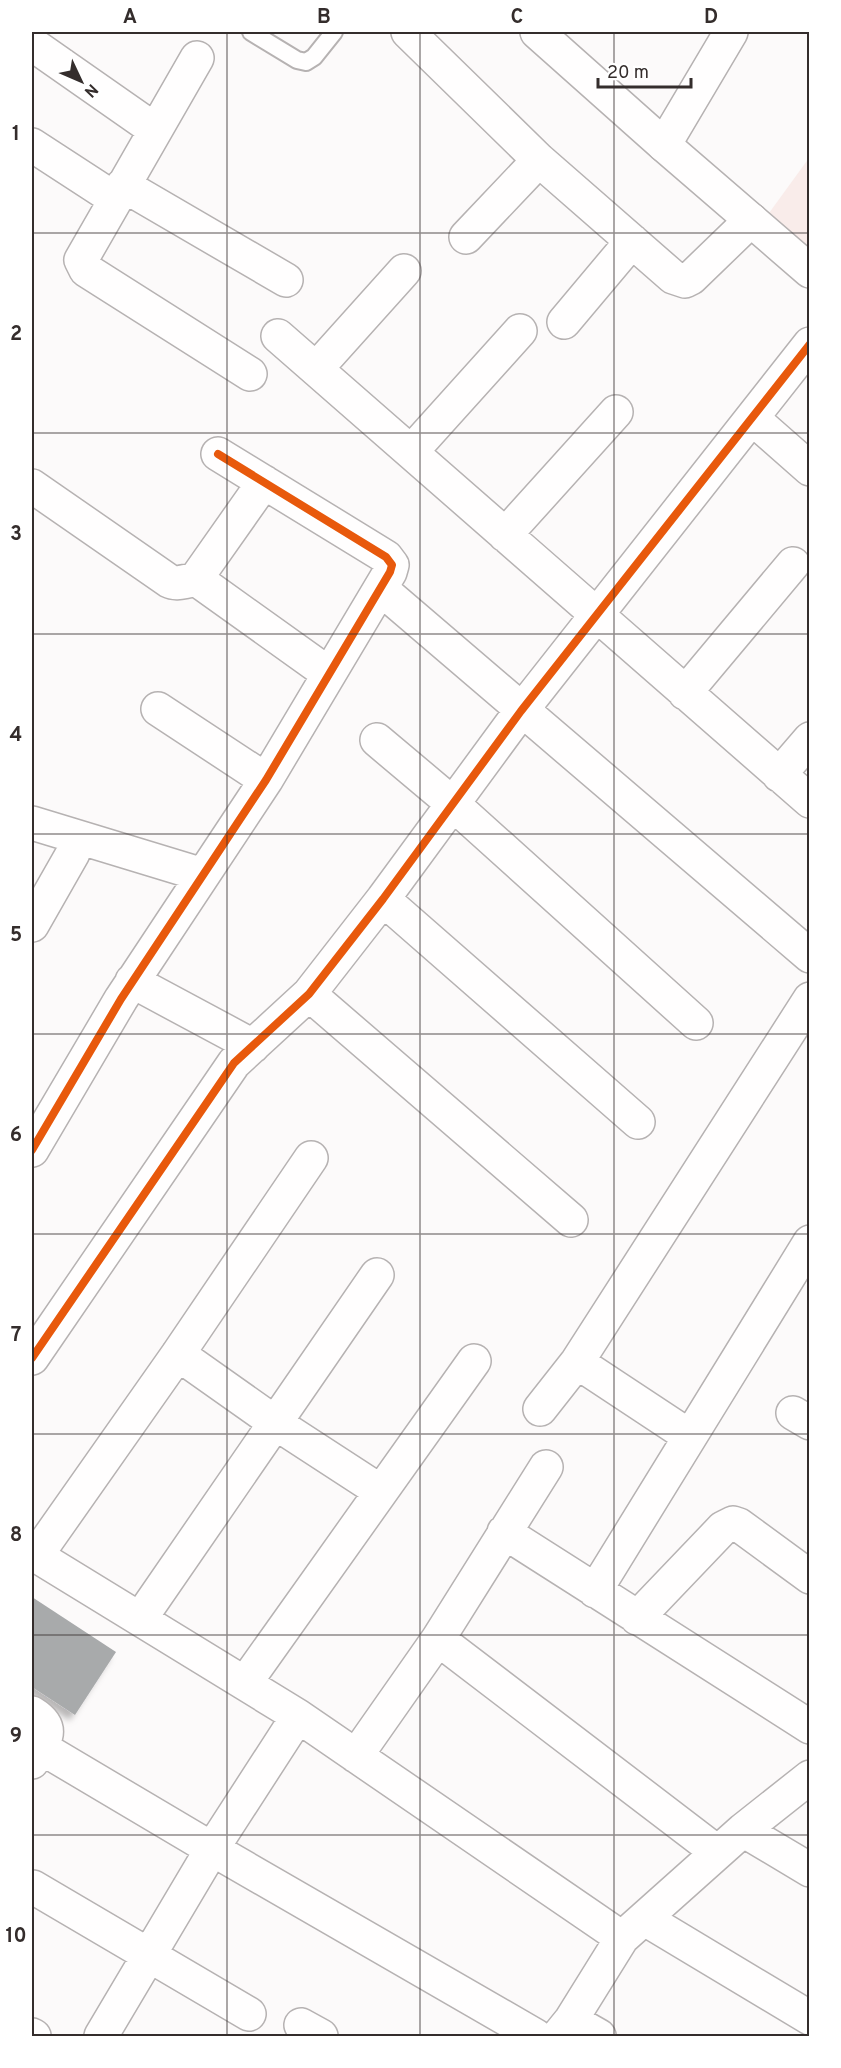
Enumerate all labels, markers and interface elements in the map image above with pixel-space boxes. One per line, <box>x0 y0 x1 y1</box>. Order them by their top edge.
text: A <box>123 5 137 31</box>
text: B <box>317 5 331 31</box>
text: C <box>511 5 523 31</box>
text: D <box>704 5 718 31</box>
north arrow <box>51 51 111 111</box>
scale bar <box>598 51 691 89</box>
text: 20 m <box>607 62 649 85</box>
text: N <box>79 79 102 101</box>
text: 1 <box>12 122 20 148</box>
text: 2 <box>10 322 22 348</box>
text: 3 <box>10 522 22 548</box>
text: 4 <box>10 723 22 749</box>
text: 5 <box>10 923 22 949</box>
text: 6 <box>10 1123 22 1149</box>
text: 7 <box>11 1323 21 1349</box>
text: 8 <box>10 1523 22 1549</box>
text: 9 <box>10 1724 22 1750</box>
text: 10 <box>5 1924 27 1950</box>

